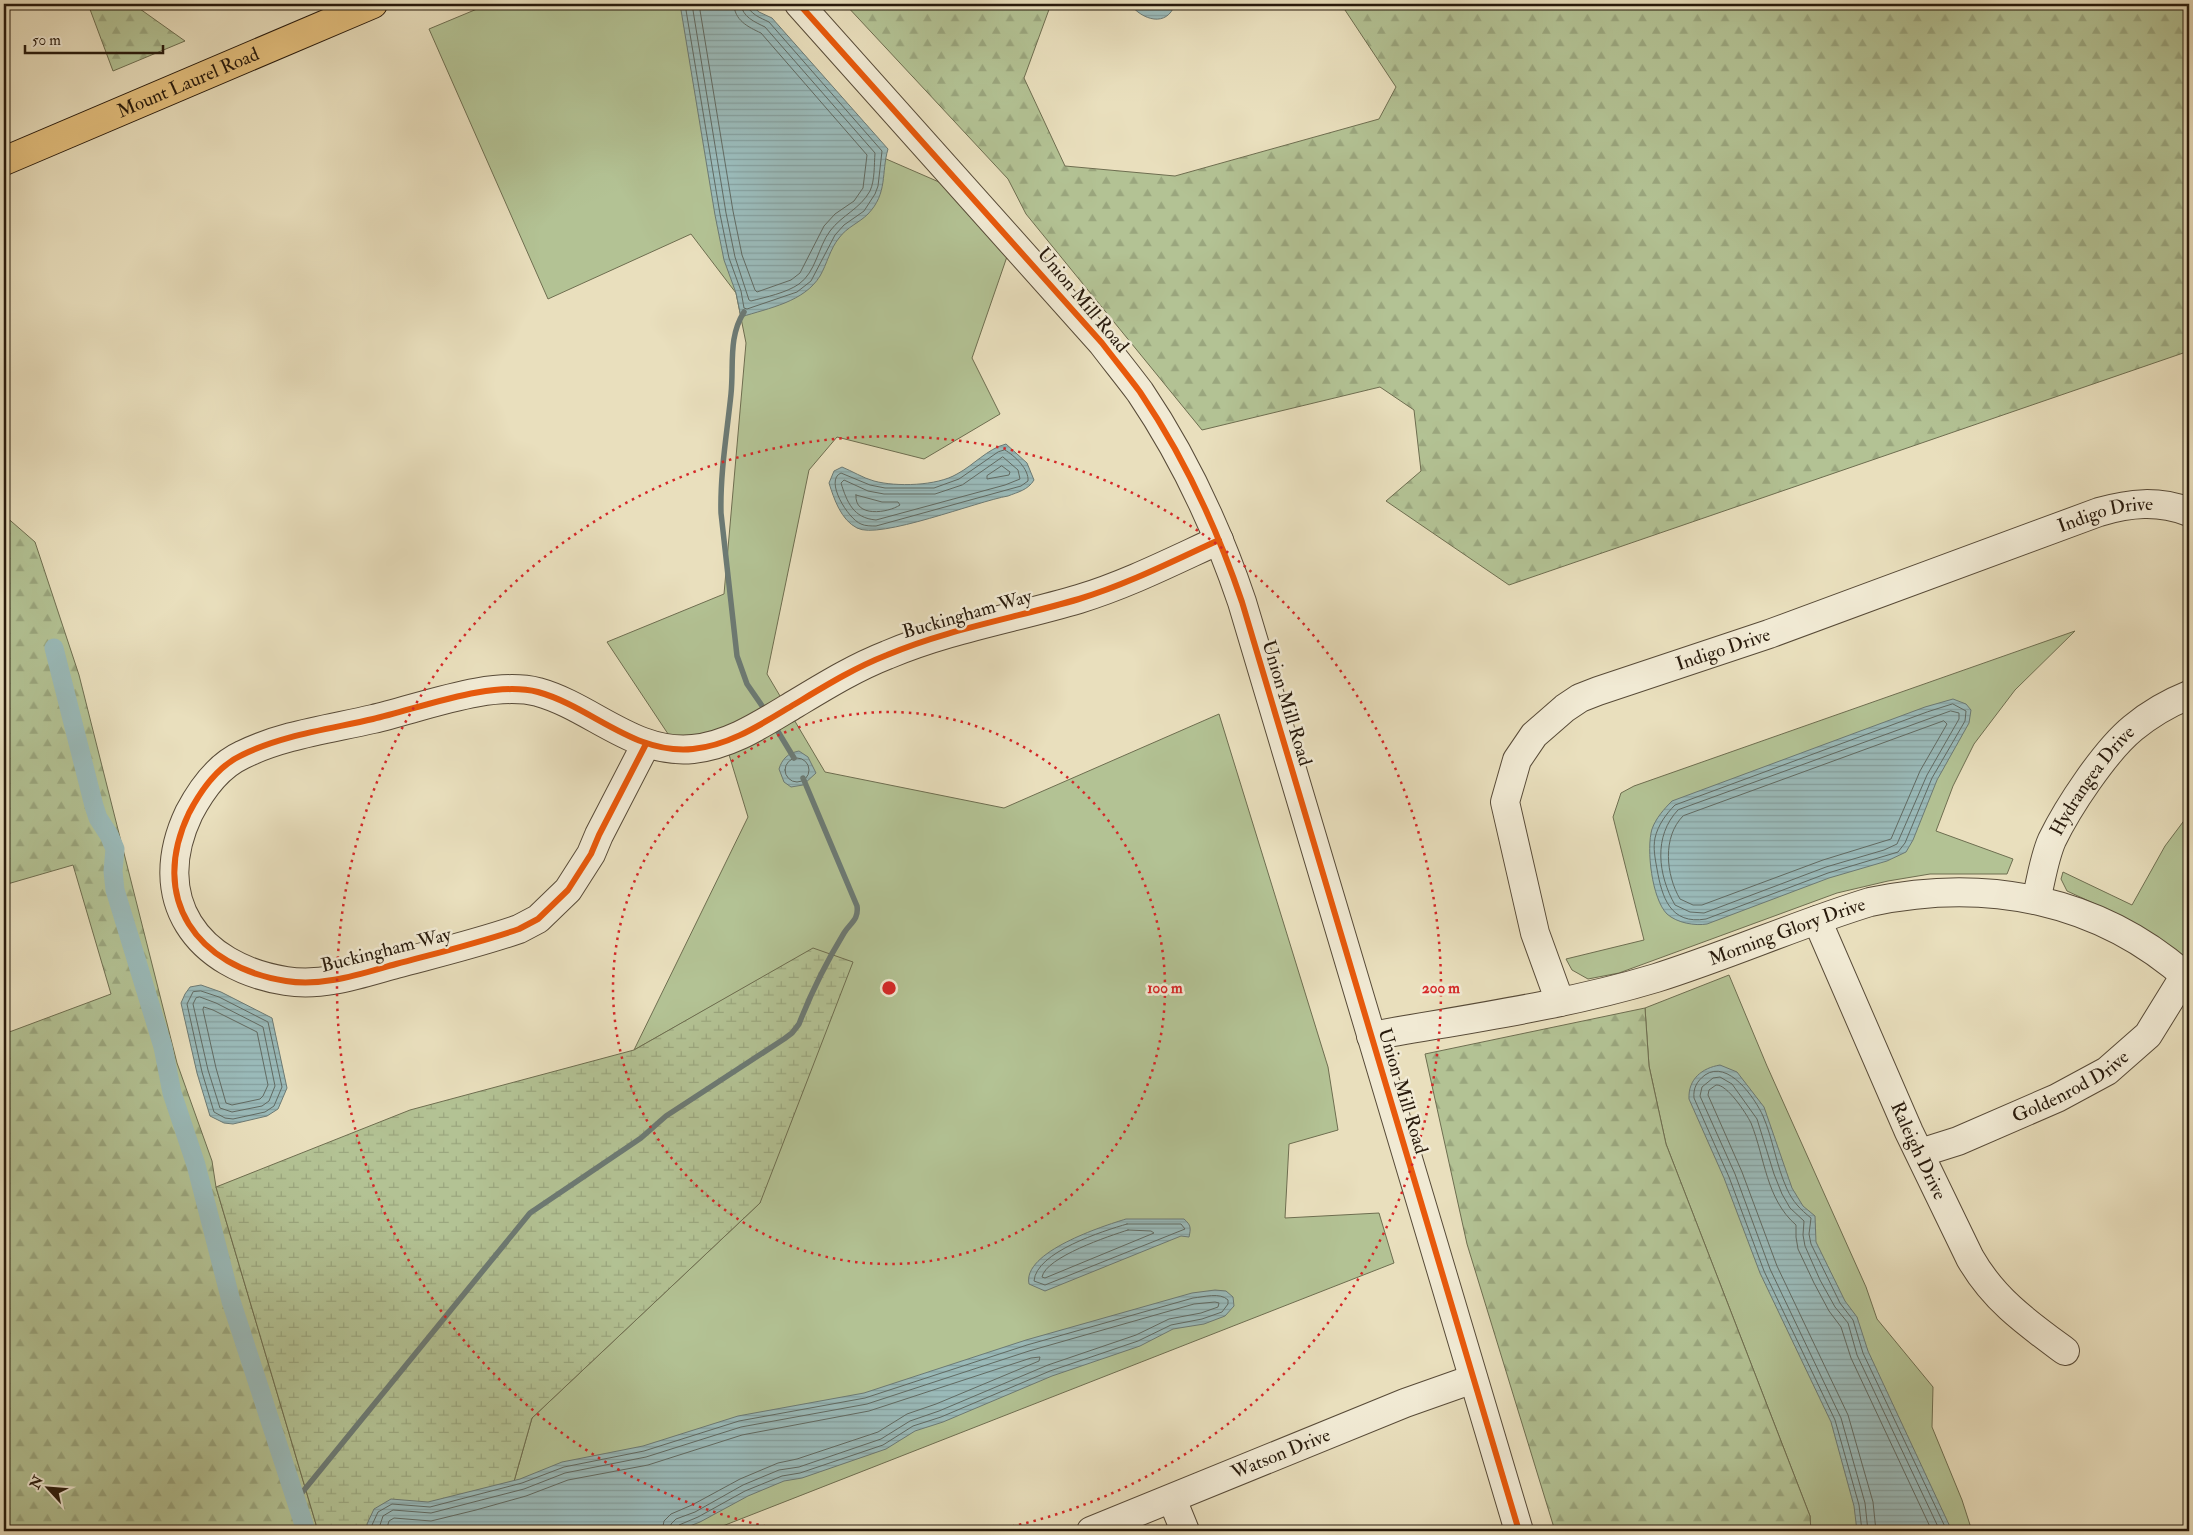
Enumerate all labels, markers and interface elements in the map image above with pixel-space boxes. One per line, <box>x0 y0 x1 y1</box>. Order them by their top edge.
scale bar <box>25 22 162 54</box>
text: 50 m <box>32 31 61 50</box>
street label: Mount Laurel Road <box>113 42 263 123</box>
street label: Union Mill Road <box>1032 242 1134 358</box>
street label: Indigo Drive <box>2054 492 2153 538</box>
street label: Buckingham Way <box>900 584 1035 644</box>
street label: Indigo Drive <box>1673 622 1773 676</box>
street label: Union Mill Road <box>1257 637 1318 769</box>
street label: Hydrangea Drive <box>2044 720 2140 840</box>
street label: Morning Glory Drive <box>1705 892 1868 971</box>
street label: Buckingham Way <box>318 922 454 978</box>
centre of rings <box>880 979 898 997</box>
text: 100 m <box>1147 979 1183 998</box>
text: 200 m <box>1422 979 1460 998</box>
street label: Union Mill Road <box>1373 1025 1434 1157</box>
street label: Goldenrod Drive <box>2008 1045 2134 1128</box>
street label: Raleigh Drive <box>1885 1098 1952 1204</box>
street label: Watson Drive <box>1227 1423 1334 1485</box>
north arrow <box>22 1462 72 1512</box>
text: N <box>26 1473 47 1493</box>

